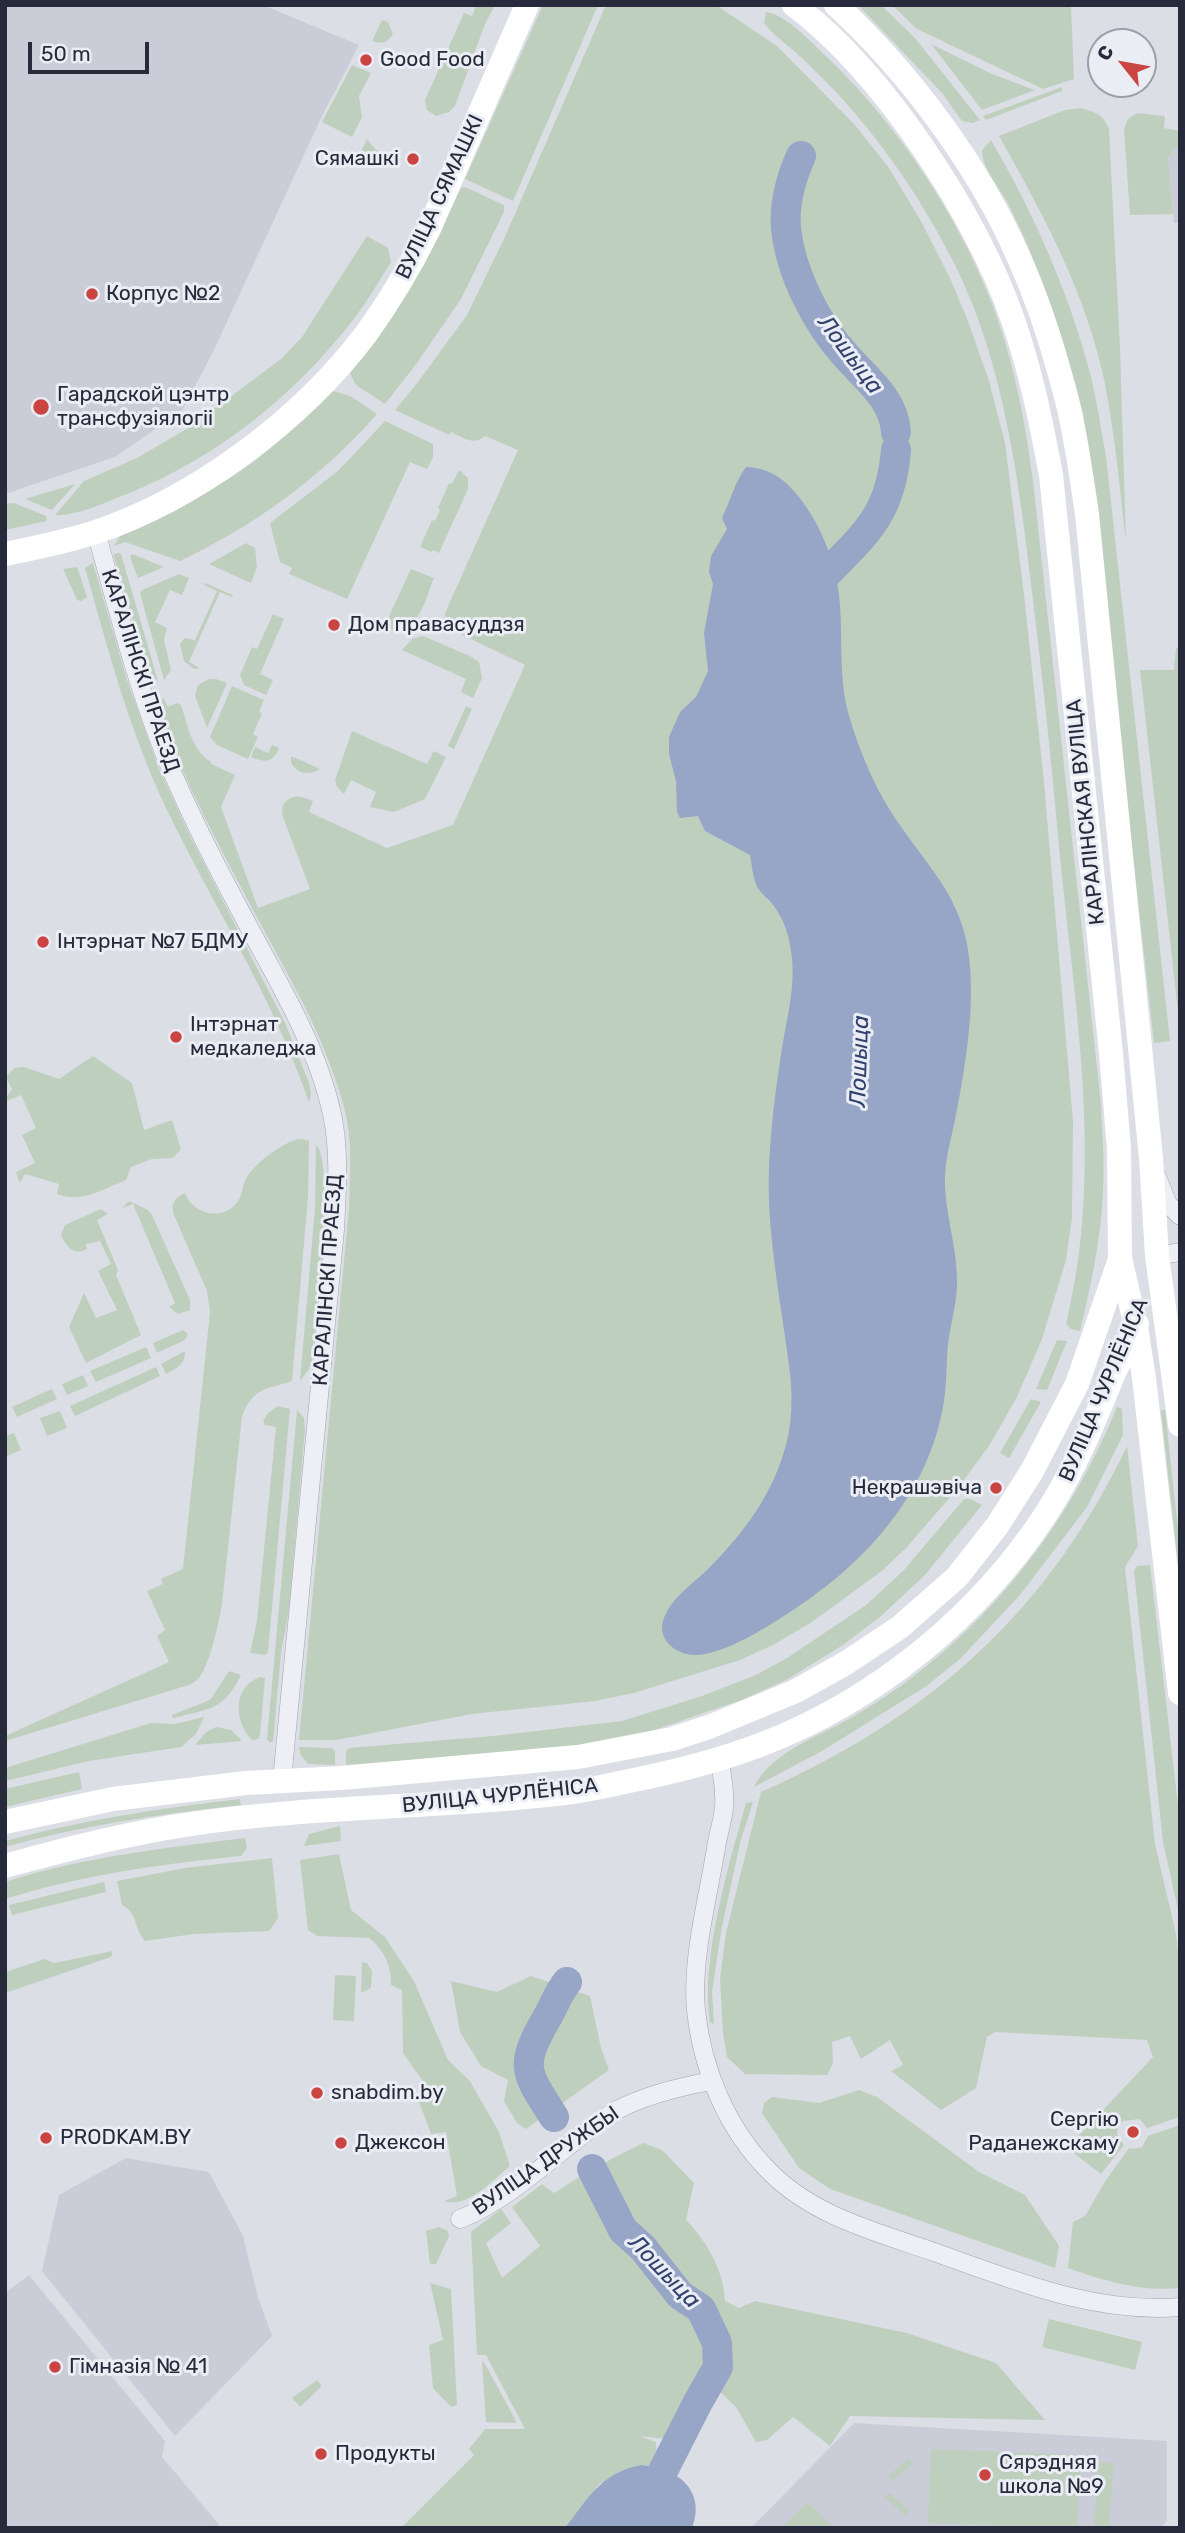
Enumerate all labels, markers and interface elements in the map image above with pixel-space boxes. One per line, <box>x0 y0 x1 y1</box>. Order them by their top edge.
scale bar <box>32 28 152 72</box>
north arrow <box>1087 28 1157 98</box>
text: 50 m <box>41 41 91 66</box>
text: С <box>1092 41 1119 65</box>
place label: Good Food <box>380 47 485 73</box>
marker: Good Food <box>358 52 374 68</box>
street label: ВУЛІЦА СЯМАШКІ <box>391 111 489 283</box>
place label: Сямашкі <box>315 146 399 172</box>
marker: Сямашкі <box>405 151 421 167</box>
place label: Корпус №2 <box>106 281 220 307</box>
marker: Корпус №2 <box>84 286 100 302</box>
water label: Лошыца <box>811 310 889 400</box>
place label: Гарадской цэнтр трансфузіялогіі <box>57 382 229 432</box>
marker: Гарадской цэнтр трансфузіялогіі <box>31 397 51 417</box>
street label: КАРАЛІНСКІ ПРАЕЗД <box>95 566 185 776</box>
place label: Дом правасуддзя <box>348 612 525 638</box>
marker: Дом правасуддзя <box>326 617 342 633</box>
street label: КАРАЛІНСКАЯ ВУЛІЦА <box>1062 698 1110 926</box>
place label: Інтэрнат №7 БДМУ <box>57 929 248 955</box>
marker: Інтэрнат №7 БДМУ <box>35 934 51 950</box>
place label: Інтэрнат медкаледжа <box>190 1012 316 1062</box>
water label: Лошыца <box>845 1015 875 1107</box>
marker: Інтэрнат медкаледжа <box>168 1029 184 1045</box>
street label: КАРАЛІНСКІ ПРАЕЗД <box>308 1173 348 1387</box>
street label: ВУЛІЦА ЧУРЛЁНІСА <box>1054 1294 1154 1486</box>
place label: Некрашэвіча <box>852 1475 982 1501</box>
marker: Некрашэвіча <box>988 1480 1004 1496</box>
street label: ВУЛІЦА ЧУРЛЁНІСА <box>401 1773 599 1819</box>
place label: snabdim.by <box>331 2080 444 2106</box>
marker: snabdim.by <box>309 2085 325 2101</box>
street label: ВУЛІЦА ДРУЖБЫ <box>468 2101 624 2221</box>
place label: Сергію Раданежскаму <box>968 2107 1119 2157</box>
marker: Сергію Раданежскаму <box>1125 2124 1141 2140</box>
place label: PRODKAM.BY <box>60 2125 191 2151</box>
marker: PRODKAM.BY <box>38 2130 54 2146</box>
place label: Джексон <box>355 2130 446 2156</box>
marker: Джексон <box>333 2135 349 2151</box>
water label: Лошыца <box>622 2230 706 2314</box>
place label: Гімназія № 41 <box>69 2354 207 2380</box>
marker: Гімназія № 41 <box>47 2359 63 2375</box>
place label: Продукты <box>335 2441 436 2467</box>
marker: Продукты <box>313 2446 329 2462</box>
place label: Сярэдняя школа №9 <box>999 2450 1104 2500</box>
marker: Сярэдняя школа №9 <box>977 2467 993 2483</box>

